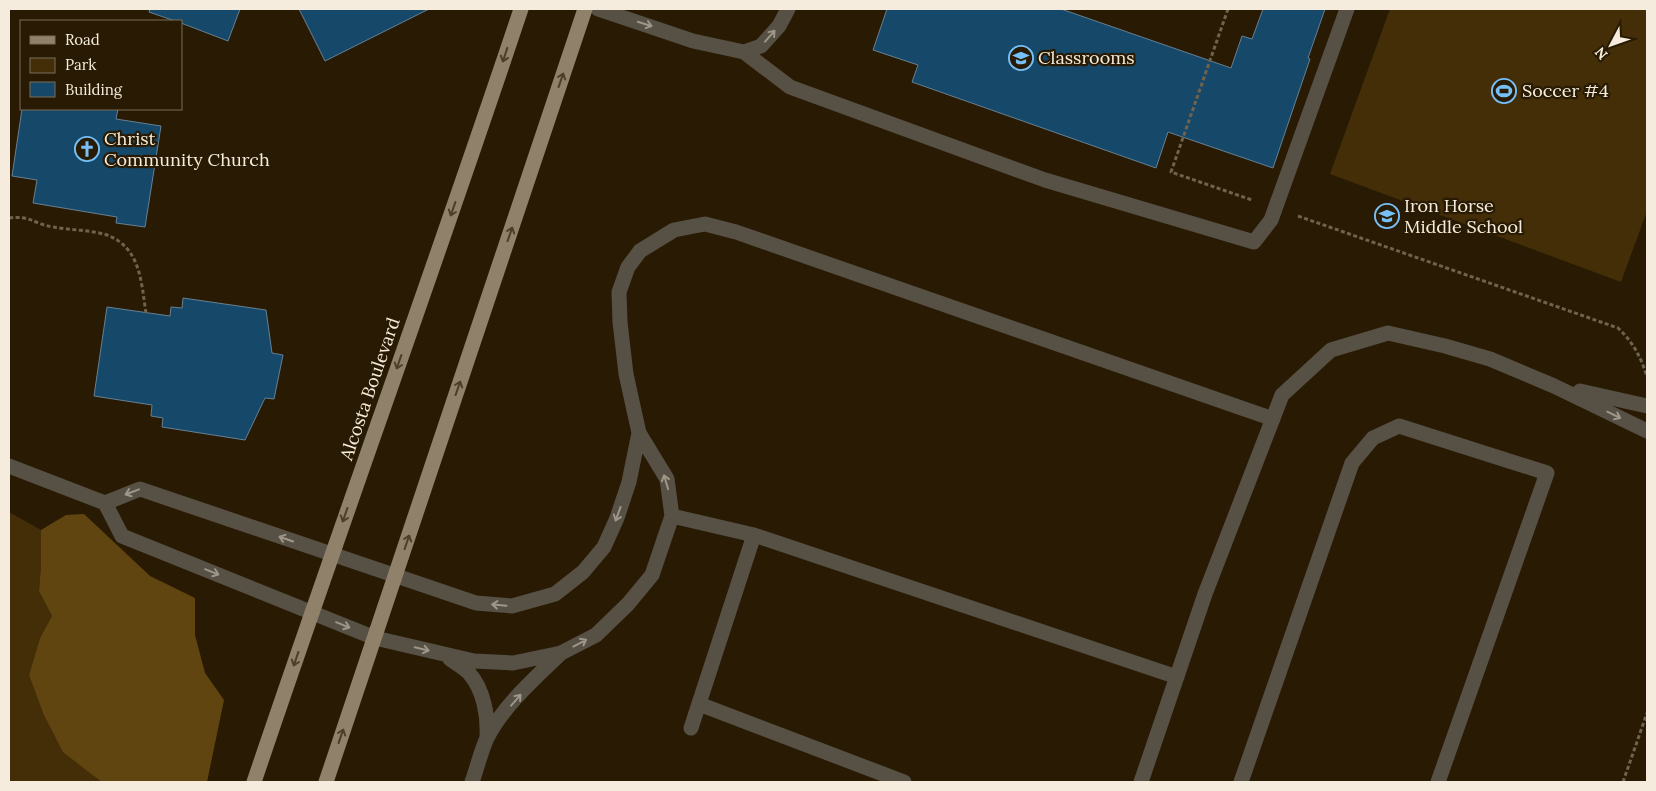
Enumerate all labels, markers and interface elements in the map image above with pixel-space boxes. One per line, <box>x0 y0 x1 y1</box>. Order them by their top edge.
legend <box>20 20 182 110</box>
one-way arrow <box>636 20 652 30</box>
north arrow <box>1586 20 1636 70</box>
text: Road <box>65 30 100 49</box>
one-way arrow <box>764 30 775 43</box>
text: N <box>1591 43 1612 64</box>
school or university icon: Classrooms <box>1008 45 1034 71</box>
place label: Classrooms <box>1038 46 1135 69</box>
one-way arrow <box>500 47 509 62</box>
text: Park <box>65 55 96 74</box>
one-way arrow <box>557 72 567 88</box>
sports icon: Soccer #4 <box>1491 78 1517 104</box>
place label: Soccer #4 <box>1522 79 1609 102</box>
text: Building <box>65 80 123 99</box>
place label: Christ Community Church <box>104 127 270 171</box>
church icon: Christ Community Church <box>74 136 100 162</box>
place label: Iron Horse Middle School <box>1404 194 1523 238</box>
one-way arrow <box>448 201 457 216</box>
school or university icon: Iron Horse Middle School <box>1374 203 1400 229</box>
one-way arrow <box>506 226 515 242</box>
street label: Alcosta Boulevard <box>334 314 405 464</box>
one-way arrow <box>394 354 403 369</box>
one-way arrow <box>454 381 463 396</box>
one-way arrow <box>1606 410 1621 420</box>
one-way arrow <box>661 474 671 490</box>
one-way arrow <box>125 488 140 498</box>
one-way arrow <box>613 505 622 521</box>
one-way arrow <box>340 507 349 523</box>
one-way arrow <box>278 533 294 543</box>
one-way arrow <box>402 534 412 550</box>
one-way arrow <box>204 568 219 577</box>
one-way arrow <box>491 601 507 610</box>
one-way arrow <box>335 621 350 631</box>
one-way arrow <box>572 638 586 648</box>
one-way arrow <box>413 645 429 654</box>
one-way arrow <box>291 650 300 666</box>
one-way arrow <box>510 693 521 706</box>
one-way arrow <box>337 729 346 744</box>

